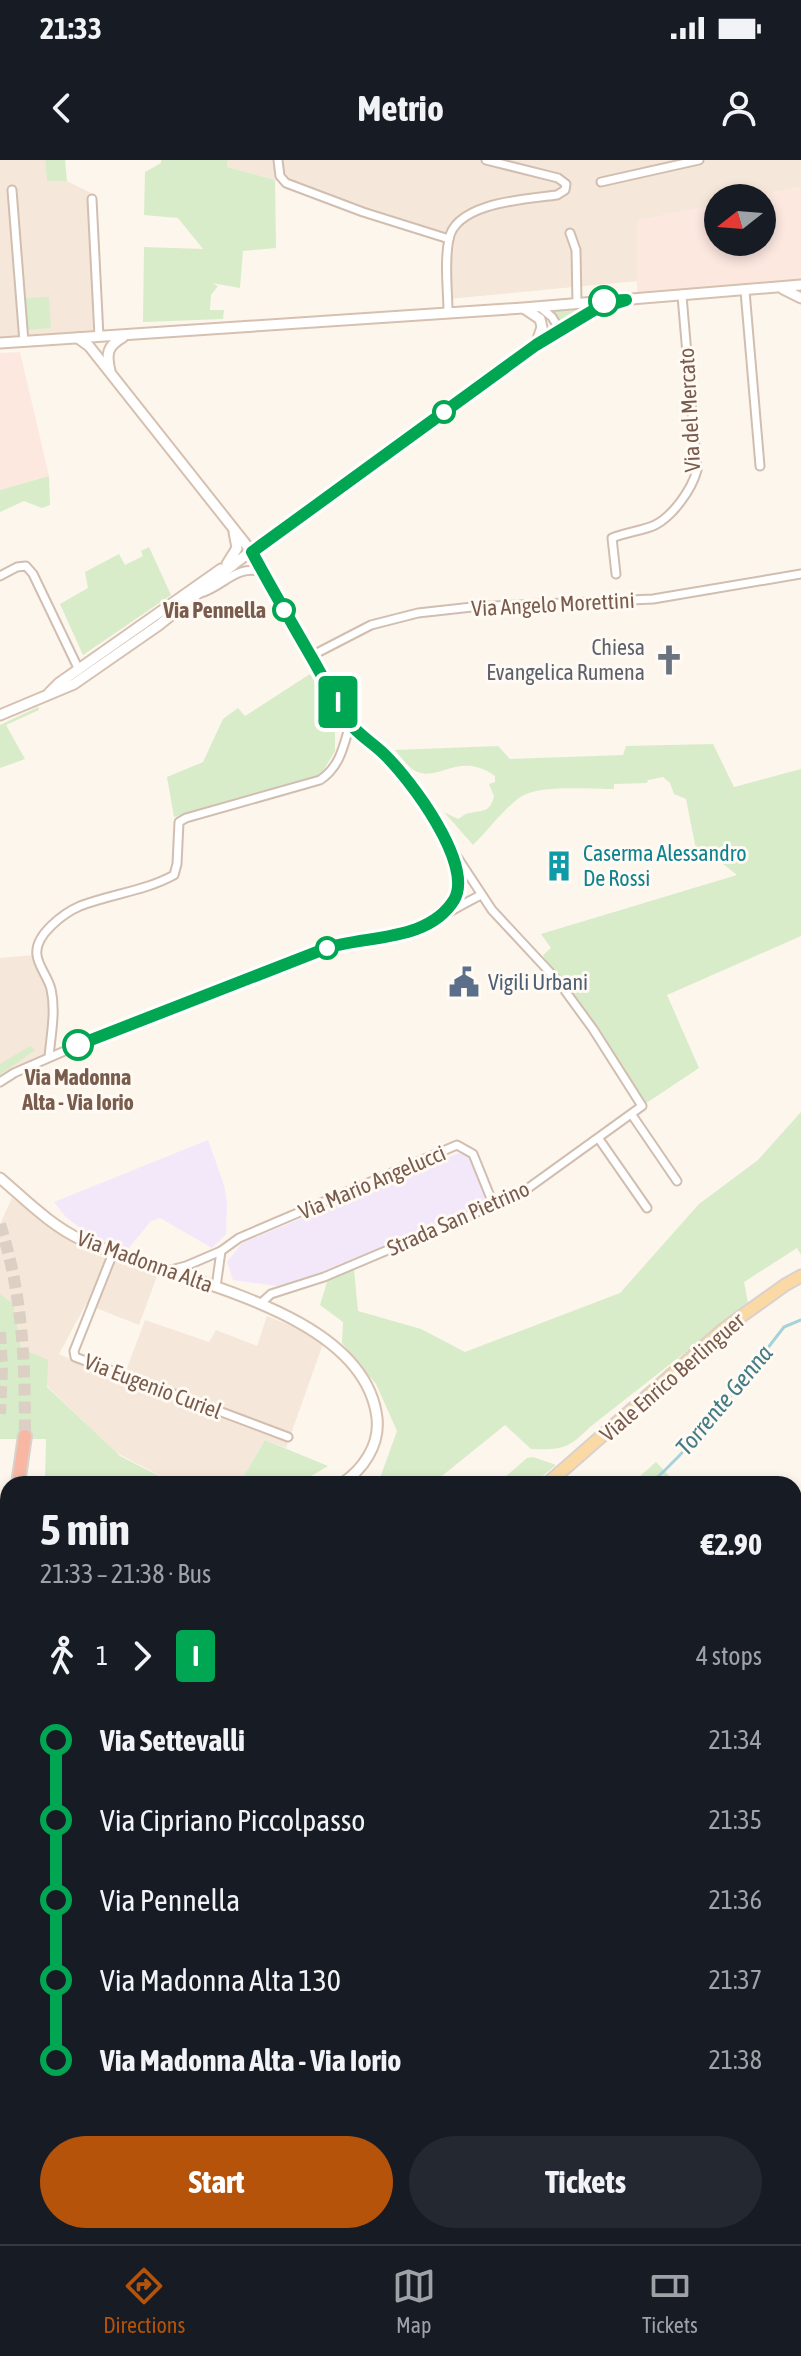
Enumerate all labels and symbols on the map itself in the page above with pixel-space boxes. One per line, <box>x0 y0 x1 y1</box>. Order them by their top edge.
north arrow <box>704 184 776 256</box>
unlabelled marker <box>589 286 619 316</box>
street label: Via del Mercato <box>673 347 705 473</box>
unlabelled marker <box>433 401 455 423</box>
street label: Via Angelo Morettini <box>471 587 635 621</box>
place label: Via Pennella <box>162 597 266 623</box>
marker: Via Pennella <box>273 599 295 621</box>
place label: Chiesa Evangelica Rumena <box>486 634 645 685</box>
church icon: Chiesa Evangelica Rumena <box>652 643 686 677</box>
line badge: I <box>312 676 364 728</box>
place label: Caserma Alessandro De Rossi <box>583 840 747 891</box>
building icon: Caserma Alessandro De Rossi <box>542 849 576 883</box>
unlabelled marker <box>316 937 338 959</box>
public building icon: Vigili Urbani <box>447 965 481 999</box>
place label: Vigili Urbani <box>488 969 588 995</box>
marker: Via Madonna Alta - Via Iorio <box>63 1030 93 1060</box>
place label: Via Madonna Alta - Via Iorio <box>21 1064 134 1115</box>
street label: Via Mario Angelucci <box>295 1139 449 1225</box>
street label: Strada San Pietrino <box>383 1175 533 1261</box>
street label: Via Madonna Alta <box>74 1224 216 1298</box>
street label: Viale Enrico Berlinguer <box>594 1307 750 1447</box>
water label: Torrente Genna <box>670 1340 778 1460</box>
street label: Via Eugenio Curiel <box>81 1348 226 1424</box>

